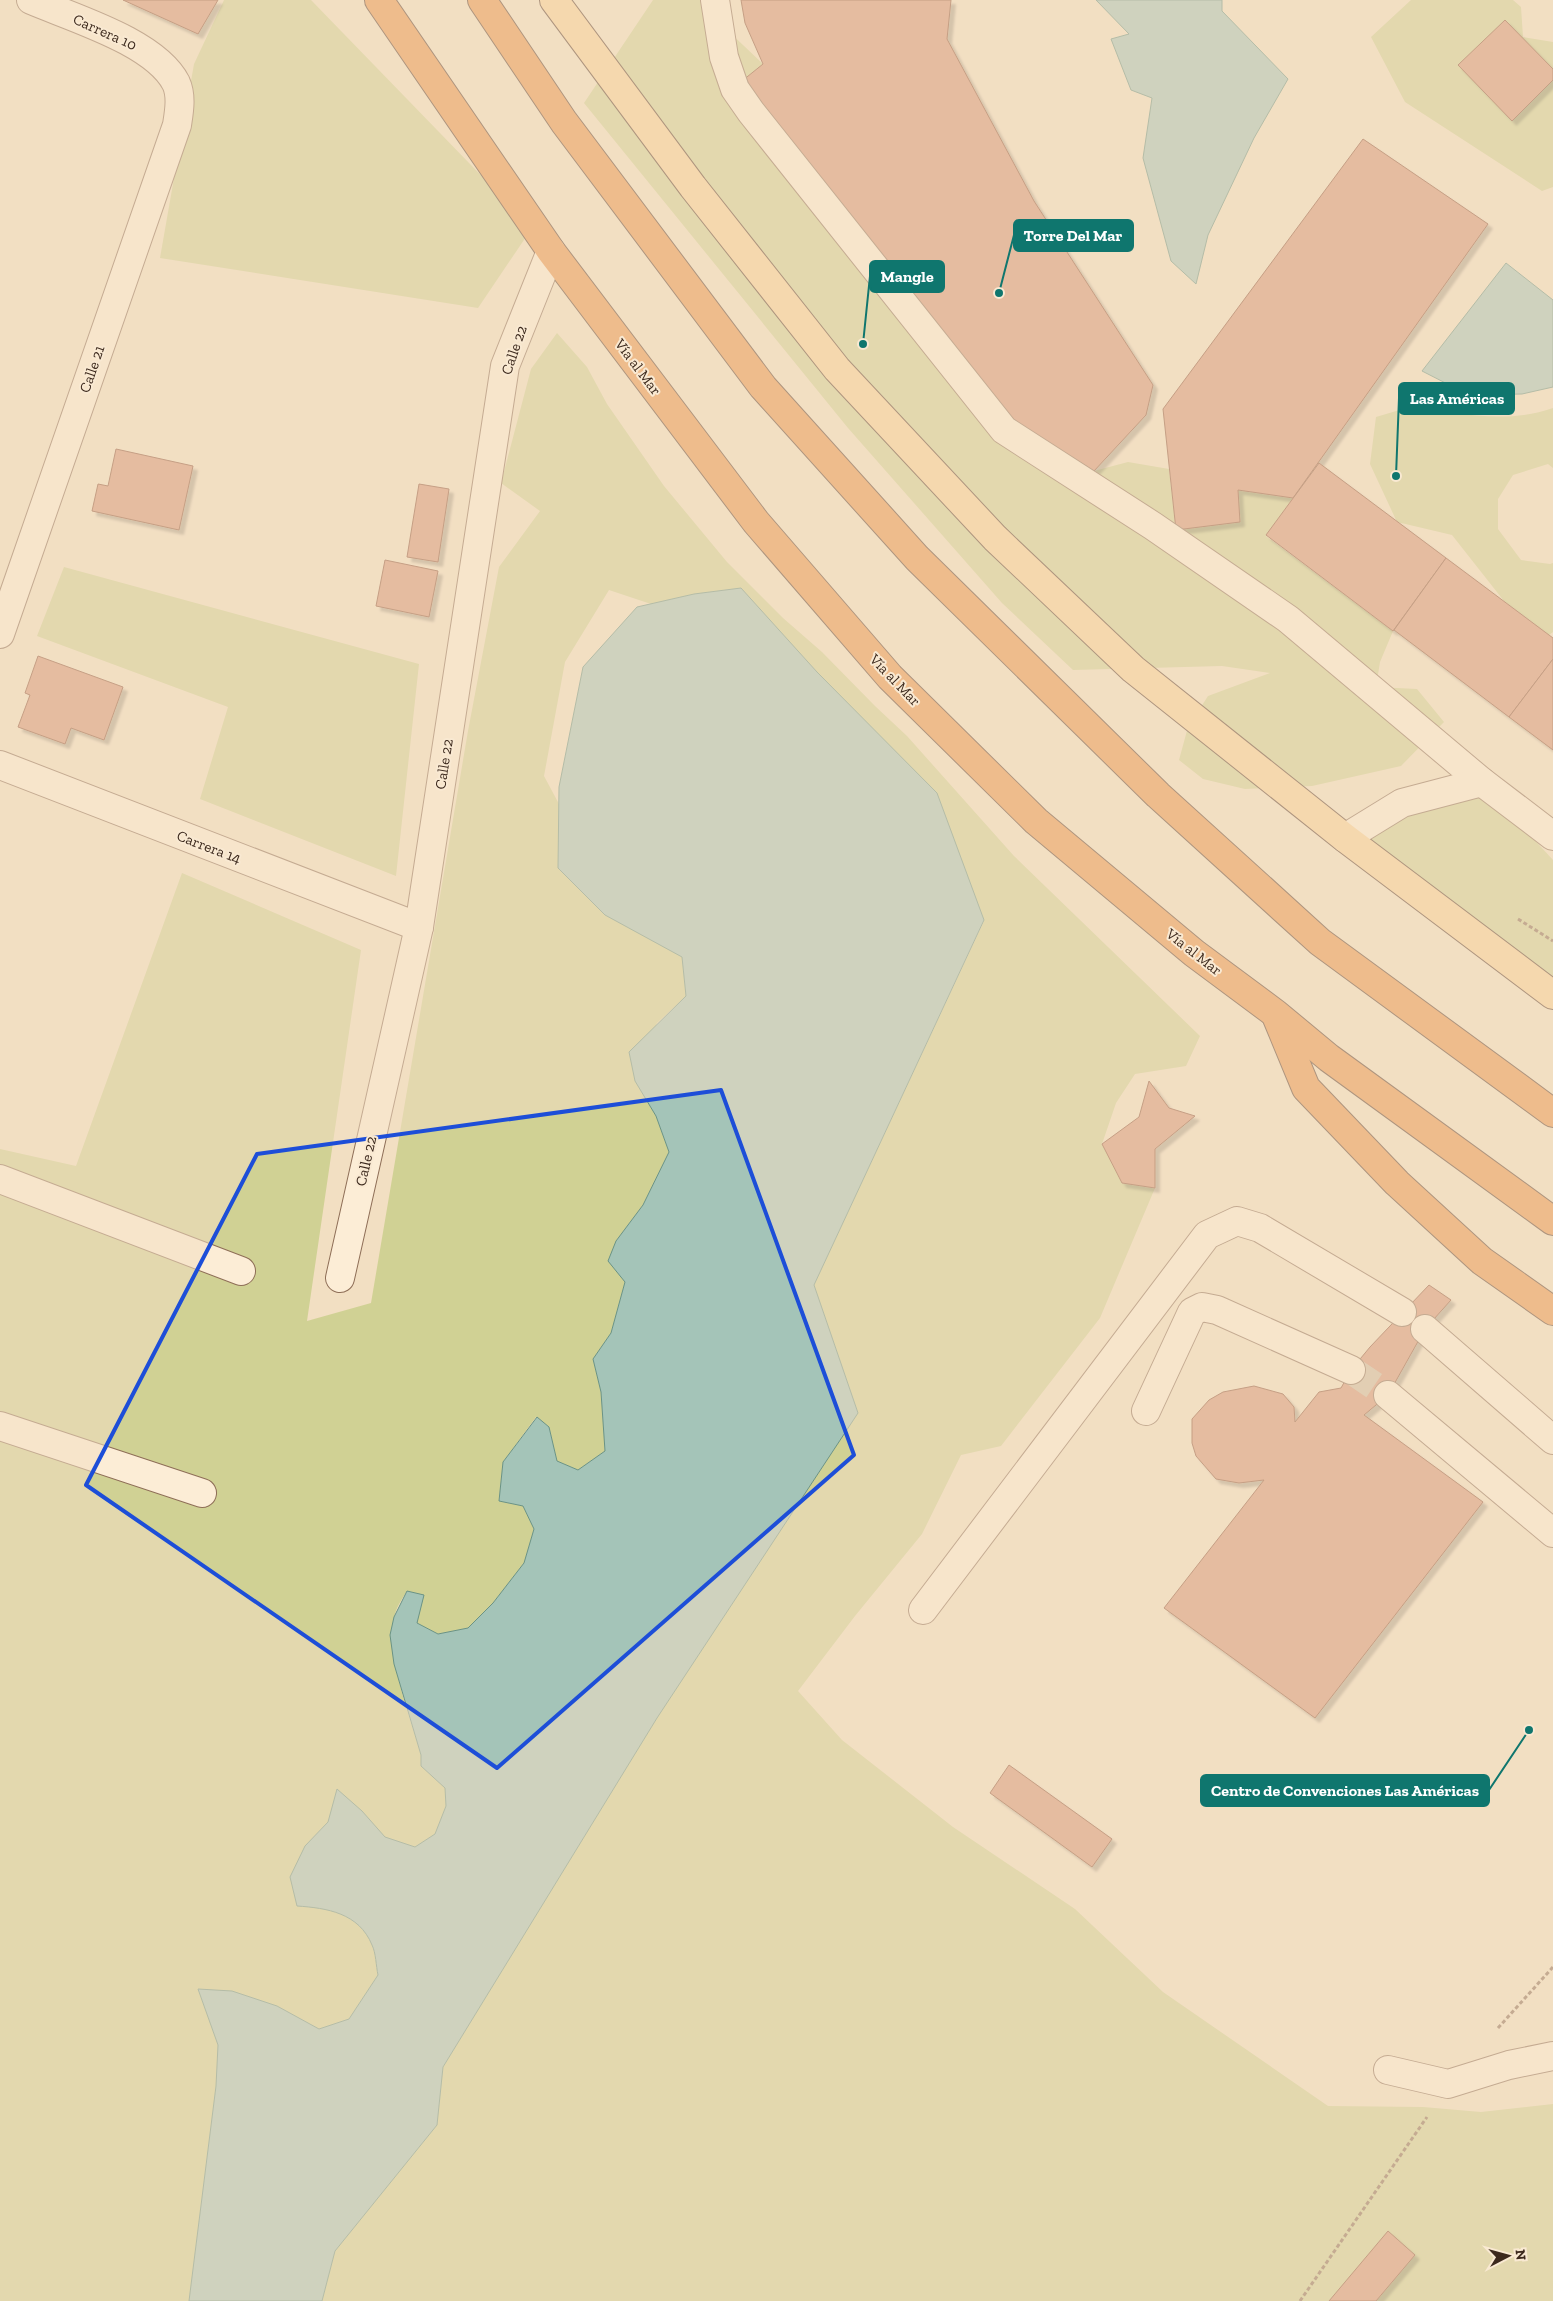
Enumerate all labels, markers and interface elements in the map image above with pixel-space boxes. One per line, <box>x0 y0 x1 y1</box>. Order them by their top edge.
street label: Carrera 10 <box>70 10 140 54</box>
callout: Torre Del Mar <box>1014 220 1133 251</box>
text: Torre Del Mar <box>1024 226 1122 245</box>
callout: Mangle <box>870 261 944 292</box>
text: Mangle <box>880 267 934 286</box>
street label: Calle 22 <box>497 323 531 377</box>
street label: Vía al Mar <box>610 335 665 399</box>
street label: Calle 21 <box>76 343 109 395</box>
callout: Las Américas <box>1399 383 1514 414</box>
text: Las Américas <box>1410 389 1504 408</box>
street label: Vía al Mar <box>865 649 924 710</box>
street label: Calle 22 <box>431 737 457 791</box>
street label: Carrera 14 <box>174 827 244 867</box>
street label: Vía al Mar <box>1162 924 1225 979</box>
street label: Calle 22 <box>352 1134 381 1188</box>
callout: Centro de Convenciones Las Américas <box>1201 1775 1489 1806</box>
text: Centro de Convenciones Las Américas <box>1211 1781 1479 1800</box>
north arrow <box>1483 2231 1533 2281</box>
text: N <box>1511 2249 1529 2261</box>

